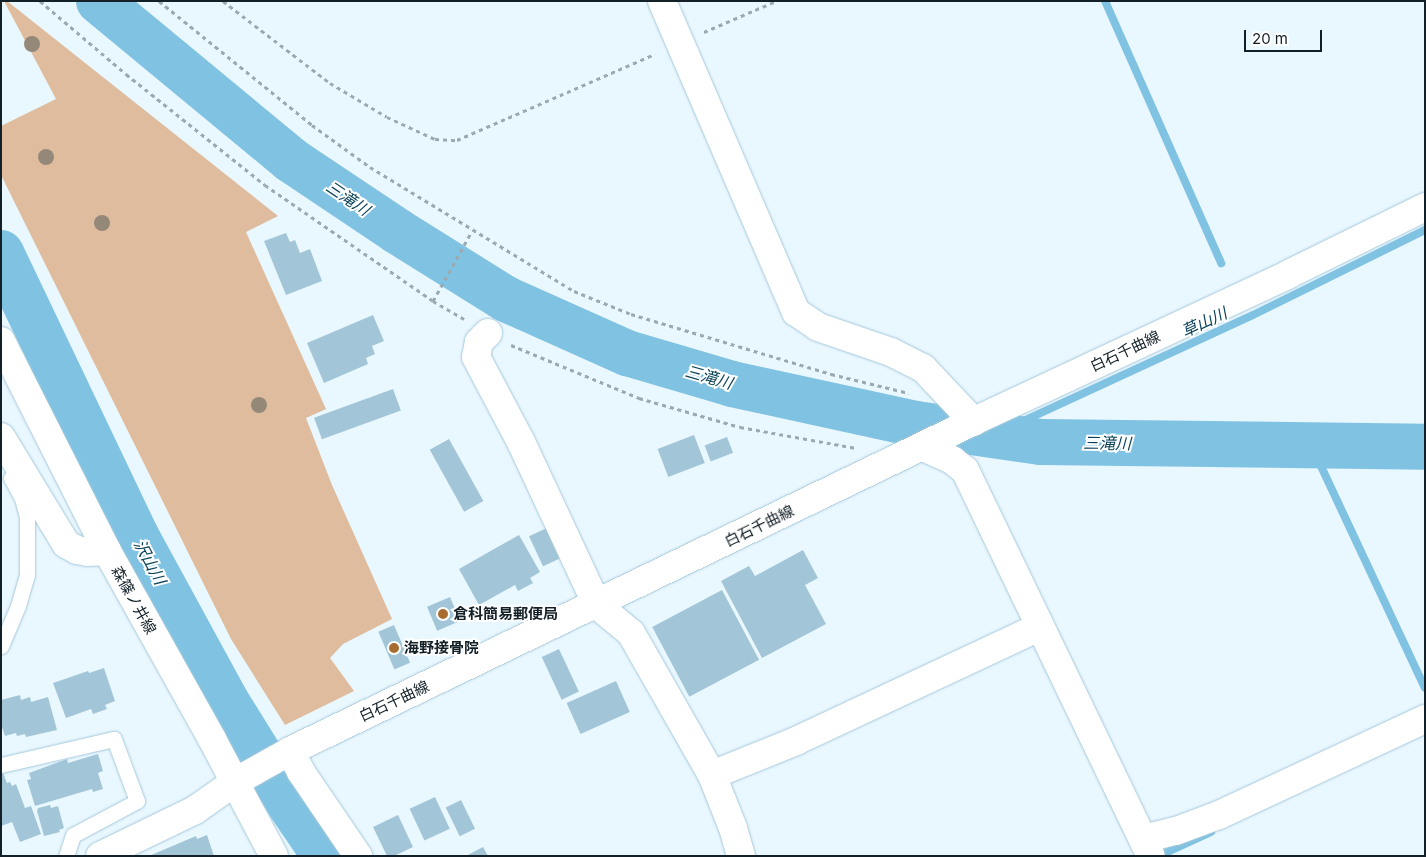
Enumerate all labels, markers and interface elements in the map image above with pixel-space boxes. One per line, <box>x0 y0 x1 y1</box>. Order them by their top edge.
scale bar <box>1246 20 1324 52</box>
text: 20 m <box>1252 29 1288 48</box>
water label: 三滝川 <box>323 177 373 219</box>
water label: 草山川 <box>1178 303 1230 341</box>
street label: 白石千曲線 <box>1087 327 1163 375</box>
water label: 三滝川 <box>683 361 735 393</box>
water label: 三滝川 <box>1083 433 1131 453</box>
street label: 白石千曲線 <box>721 501 797 551</box>
water label: 沢山川 <box>130 536 170 588</box>
street label: 森篠ノ井線 <box>108 563 160 637</box>
place label: 倉科簡易郵便局 <box>453 605 558 623</box>
marker: 倉科簡易郵便局 <box>437 608 449 620</box>
place label: 海野接骨院 <box>404 639 479 657</box>
marker: 海野接骨院 <box>388 642 400 654</box>
street label: 白石千曲線 <box>356 677 432 725</box>

